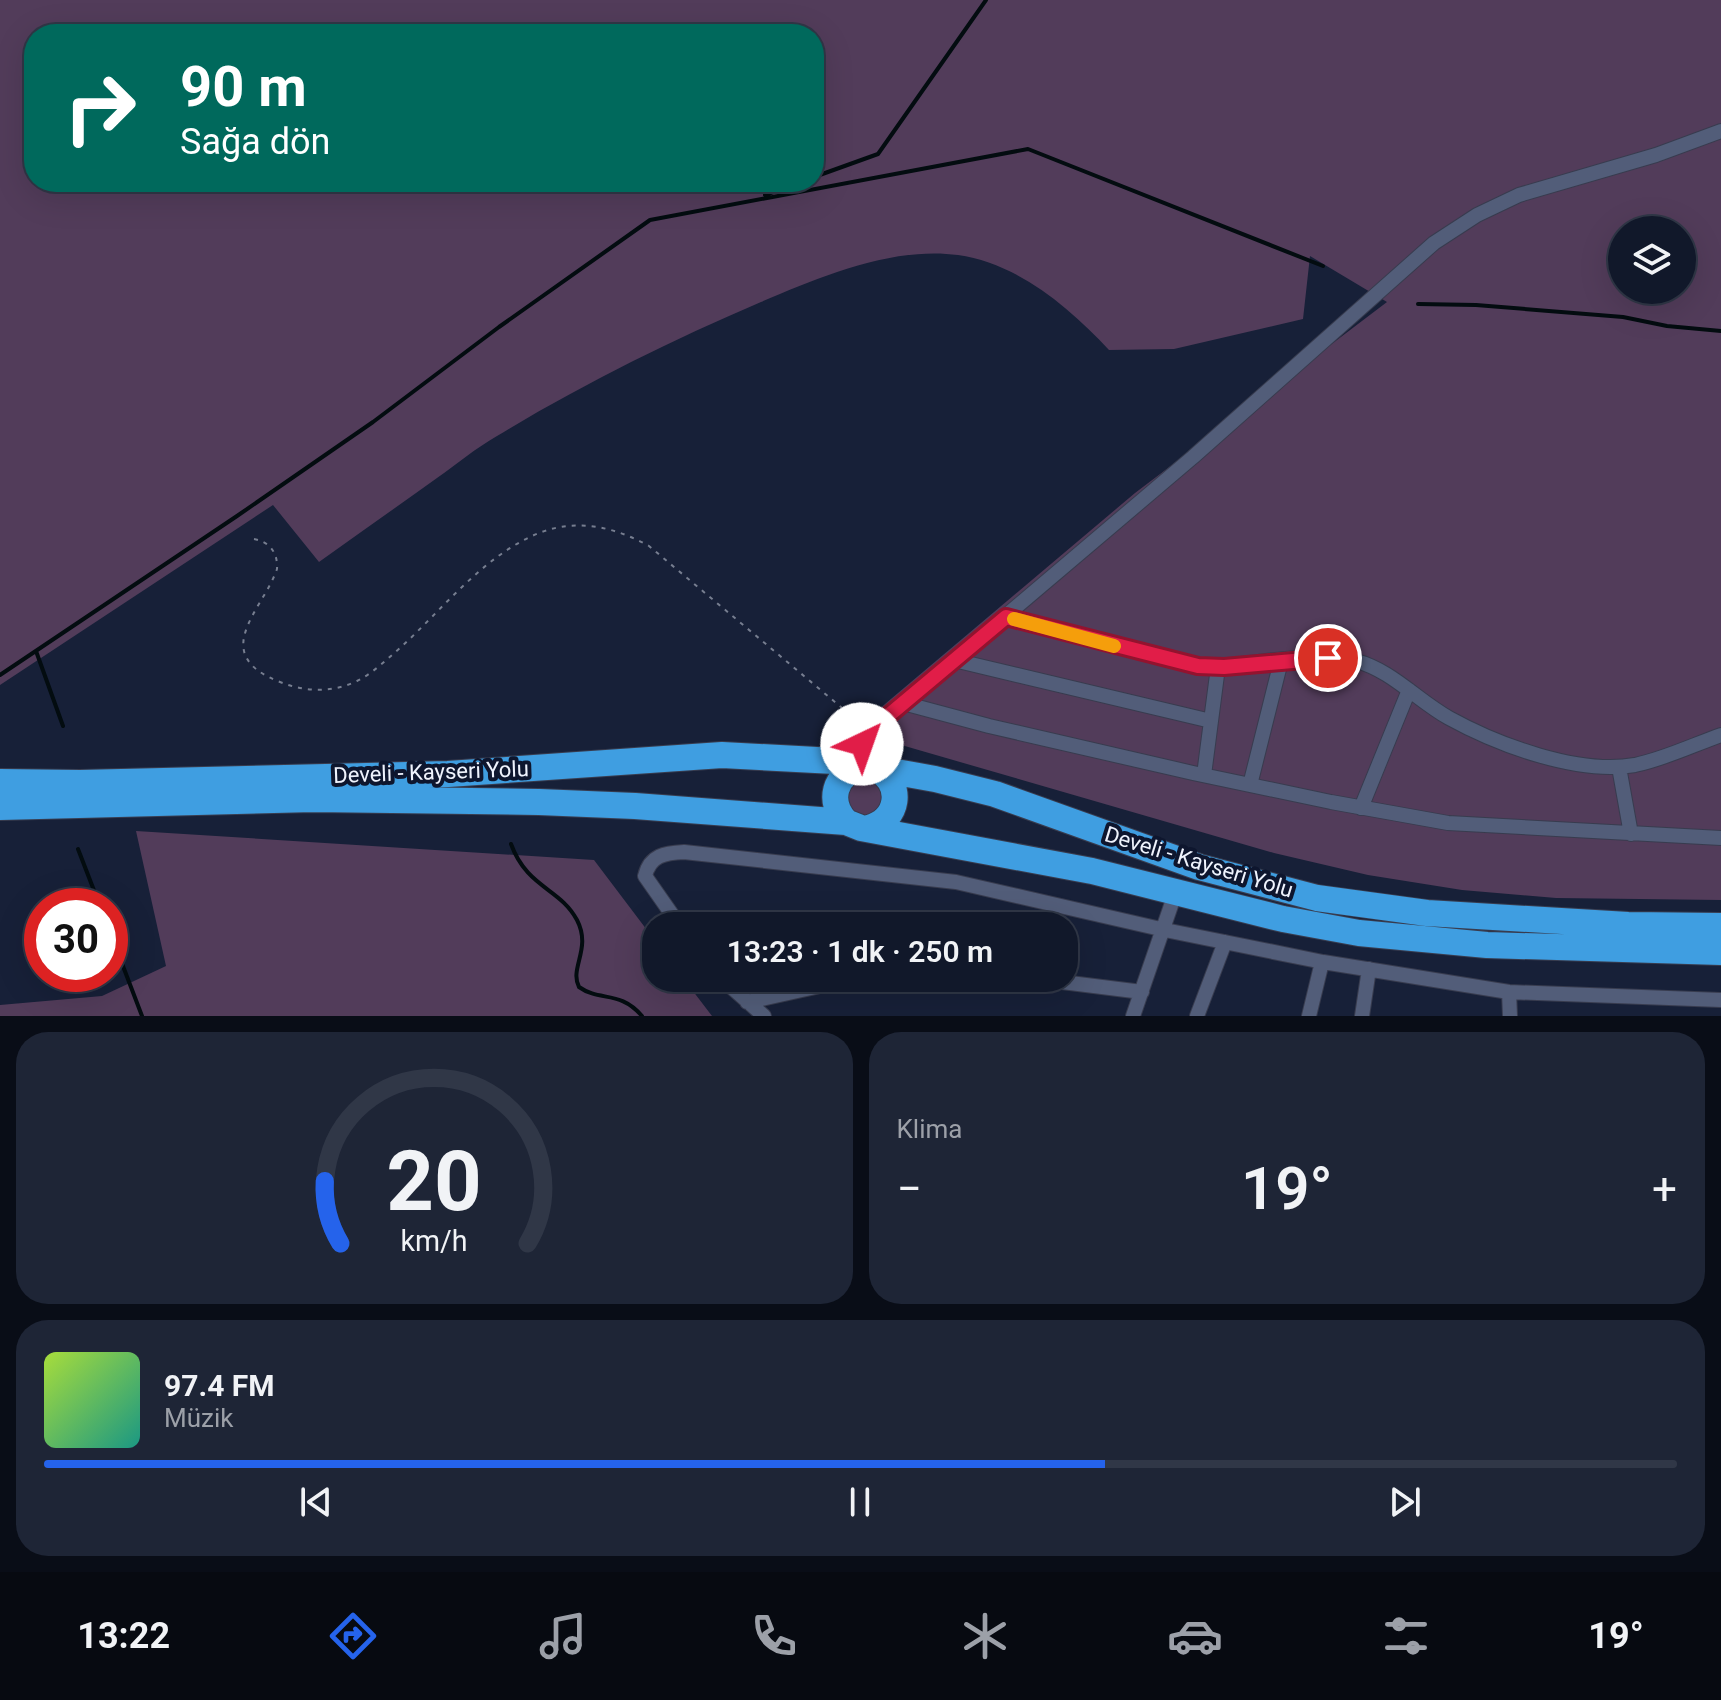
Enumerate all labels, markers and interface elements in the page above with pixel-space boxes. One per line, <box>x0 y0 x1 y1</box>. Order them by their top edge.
text: 90 m <box>180 54 307 120</box>
icon: right <box>48 56 152 160</box>
text: Sağa dön <box>180 121 330 163</box>
map controls <box>1608 216 1696 304</box>
button: layers <box>1608 216 1696 304</box>
pin <box>1294 624 1362 692</box>
icon: arrive <box>1306 636 1350 680</box>
position arrow <box>820 702 904 786</box>
street label: Develi - Kayseri Yolu <box>333 756 529 788</box>
street label: Develi - Kayseri Yolu <box>1102 821 1296 903</box>
speed limit sign: 30 <box>24 888 128 992</box>
text: 13:23 · 1 dk · 250 m <box>727 934 993 969</box>
text: Klima <box>897 1114 962 1144</box>
text: 20 <box>387 1133 482 1230</box>
text: 19° <box>1241 1153 1333 1224</box>
text: − <box>897 1163 922 1215</box>
text: + <box>1652 1163 1677 1215</box>
text: km/h <box>401 1224 468 1258</box>
text: 97.4 FM <box>164 1368 275 1403</box>
text: Müzik <box>164 1403 233 1433</box>
icon: previous <box>294 1480 338 1524</box>
icon: pause <box>838 1480 882 1524</box>
icon: next <box>1383 1480 1427 1524</box>
icon: directions <box>325 1608 381 1664</box>
icon: music <box>535 1608 591 1664</box>
icon: phone <box>746 1608 802 1664</box>
icon: climate <box>957 1608 1013 1664</box>
icon: car <box>1167 1608 1223 1664</box>
icon: filters <box>1378 1608 1434 1664</box>
text: 13:22 <box>77 1615 170 1657</box>
text: 19° <box>1588 1615 1644 1657</box>

